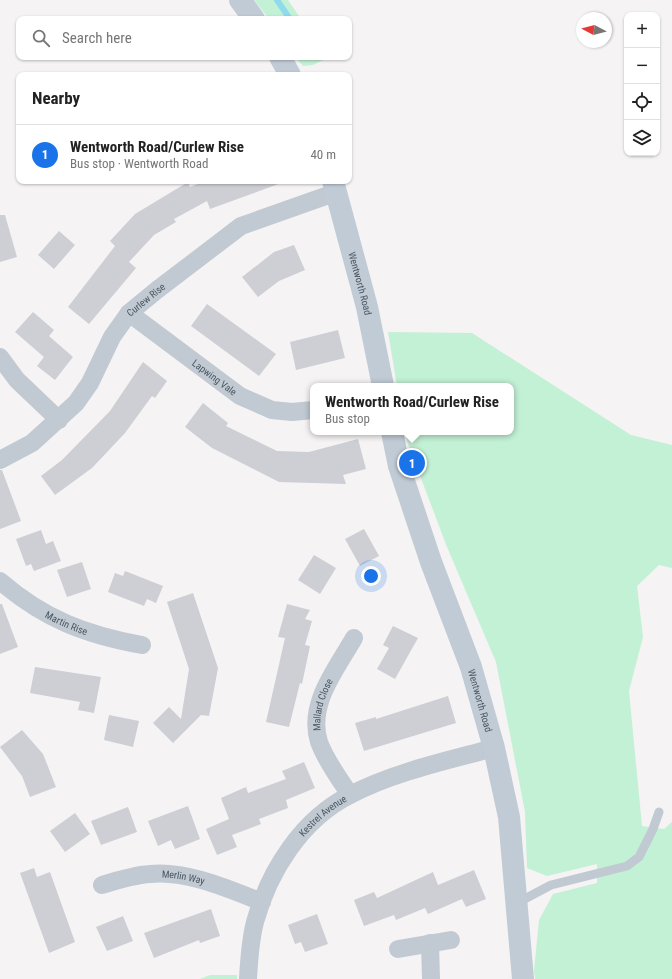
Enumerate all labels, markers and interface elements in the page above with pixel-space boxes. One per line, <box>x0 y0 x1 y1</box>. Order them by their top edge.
north arrow <box>576 12 612 48</box>
map controls <box>624 12 660 156</box>
button: + <box>624 12 660 48</box>
search box <box>16 16 352 60</box>
icon: search <box>30 27 52 49</box>
text: Search here <box>62 29 132 47</box>
button: − <box>624 48 660 84</box>
button: locate <box>624 84 660 120</box>
text: Nearby <box>32 88 80 108</box>
button: layers <box>624 120 660 156</box>
text: Wentworth Road/Curlew Rise <box>70 138 244 156</box>
text: 1 <box>42 147 48 162</box>
text: 40 m <box>310 147 336 162</box>
text: Bus stop · Wentworth Road <box>70 156 208 171</box>
street label: Wentworth Road <box>346 251 373 316</box>
street label: Curlew Rise <box>125 281 168 319</box>
street label: Lapwing Vale <box>190 357 239 398</box>
popup <box>310 383 514 435</box>
text: Wentworth Road/Curlew Rise <box>325 393 499 411</box>
text: Bus stop <box>325 411 370 426</box>
pin: 1 <box>399 448 425 478</box>
your location <box>361 566 381 586</box>
street label: Martin Rise <box>43 609 89 637</box>
street label: Wentworth Road <box>466 668 494 733</box>
street label: Mallard Close <box>311 677 335 731</box>
street label: Kestrel Avenue <box>297 793 349 839</box>
street label: Merlin Way <box>162 868 206 887</box>

